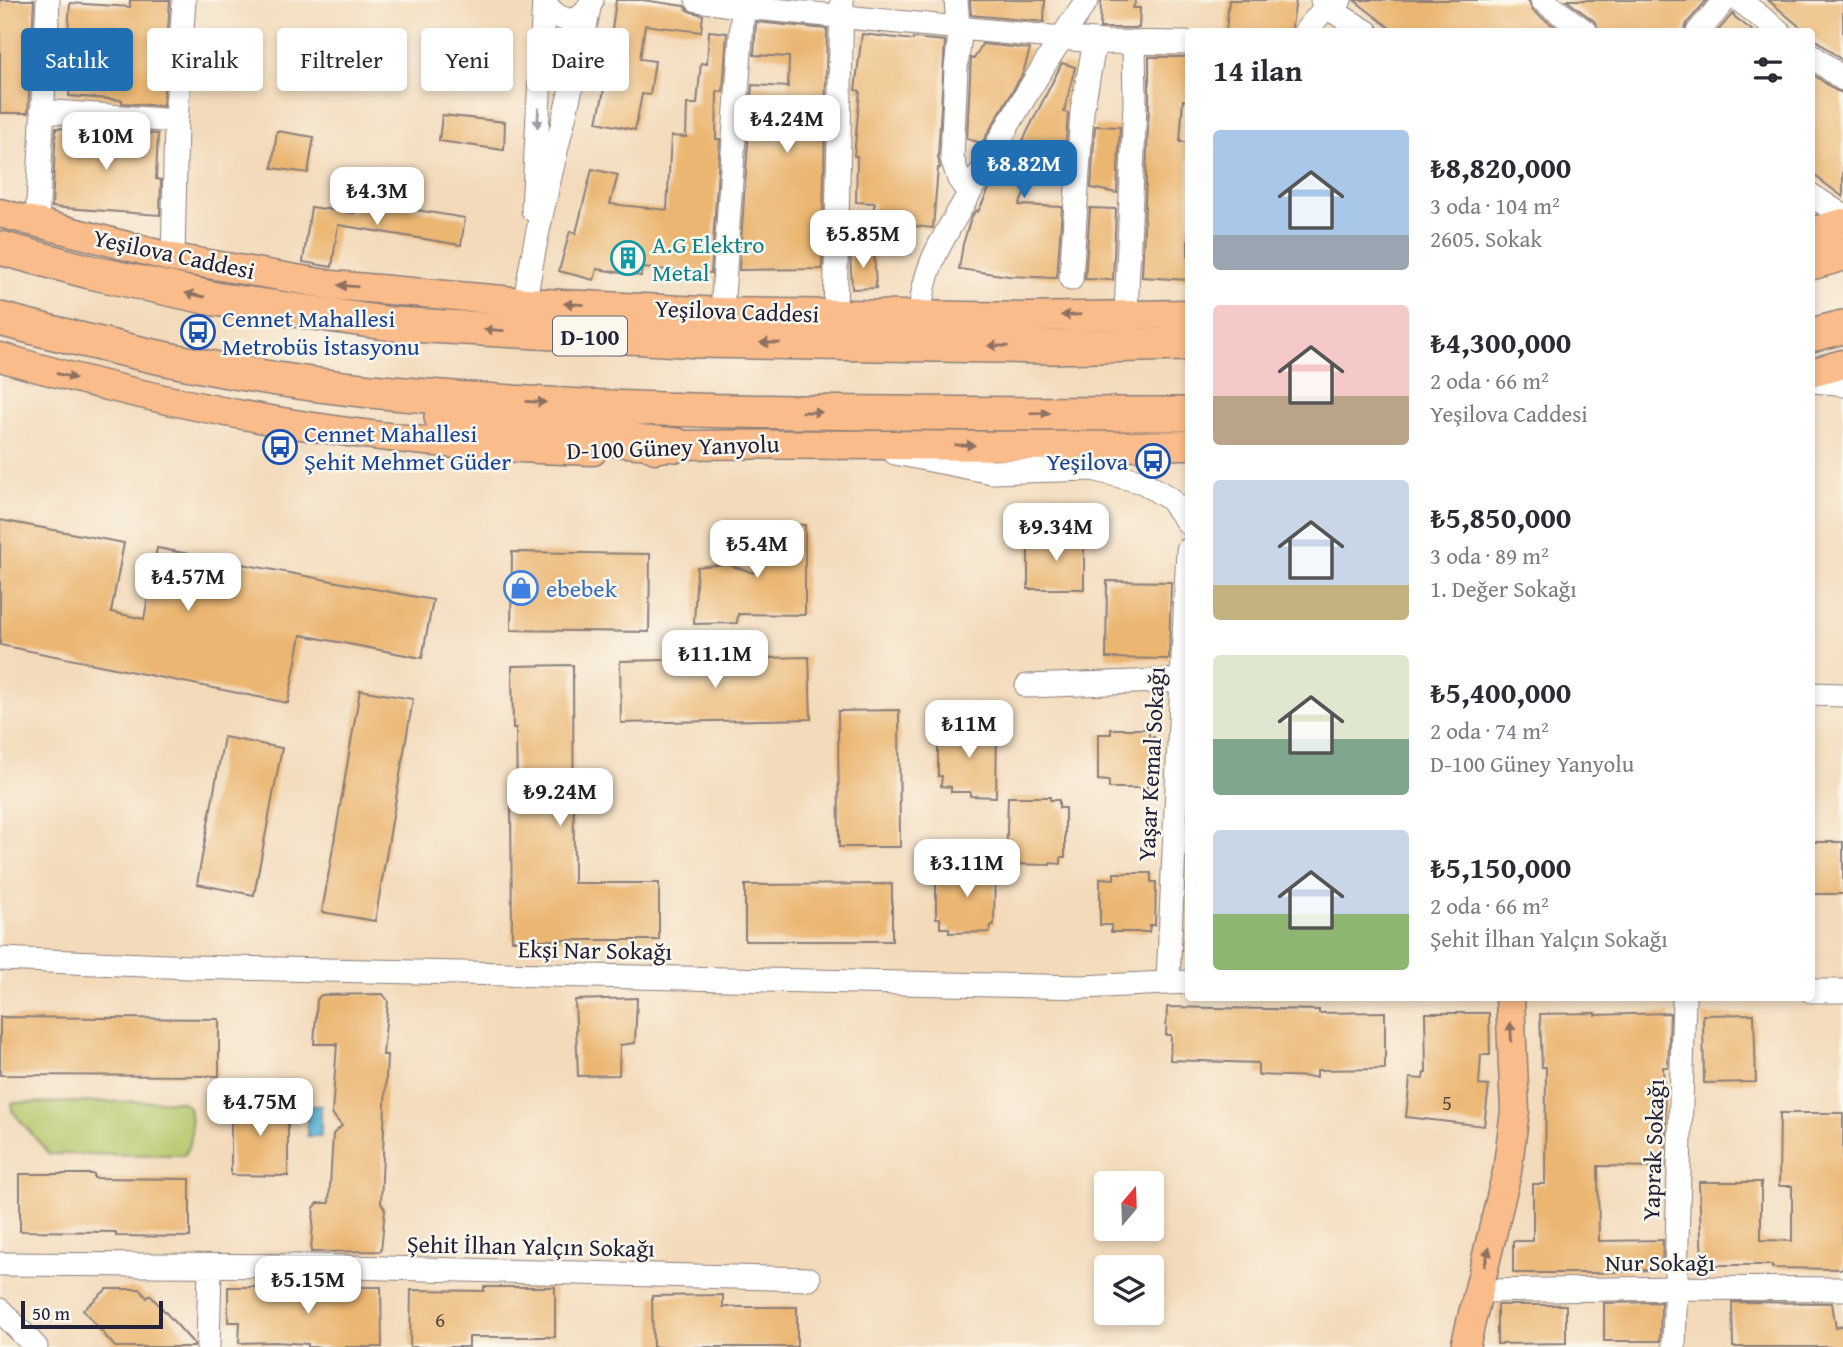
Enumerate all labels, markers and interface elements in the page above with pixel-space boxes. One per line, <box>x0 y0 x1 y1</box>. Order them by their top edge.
chip: Satılık <box>21 28 133 91</box>
chip: Kiralık <box>147 28 263 91</box>
chip: Filtreler <box>277 28 407 91</box>
chip: Yeni <box>421 28 513 91</box>
chip: Daire <box>527 28 629 91</box>
text: 14 ilan <box>1213 48 1302 92</box>
icon: filters <box>1749 51 1787 89</box>
pin: ₺4.24M <box>730 96 844 155</box>
text: ₺4.24M <box>750 101 824 134</box>
one-way arrow <box>532 107 543 129</box>
pin: ₺10M <box>65 113 147 172</box>
text: ₺10M <box>78 118 134 151</box>
pin: ₺8.82M <box>967 140 1081 200</box>
text: ₺8,820,000 <box>1430 145 1571 189</box>
text: ₺8.82M <box>987 146 1061 179</box>
icon: home <box>1269 158 1353 242</box>
pin: ₺4.3M <box>328 168 426 227</box>
text: ₺4.3M <box>346 173 408 206</box>
text: 3 oda · 104 m² <box>1430 189 1560 222</box>
pin: ₺5.85M <box>806 210 920 270</box>
text: ₺5.85M <box>826 216 900 249</box>
street label: Yeşilova Caddesi <box>90 220 258 288</box>
text: 2605. Sokak <box>1430 222 1542 255</box>
place label: A.G Elektro Metal <box>652 227 764 290</box>
building icon: A.G Elektro Metal <box>609 239 647 277</box>
one-way arrow <box>336 280 358 291</box>
one-way arrow <box>184 289 206 300</box>
street label: Yeşilova Caddesi <box>654 291 820 331</box>
one-way arrow <box>563 299 585 310</box>
place label: Cennet Mahallesi Metrobüs İstasyonu <box>222 301 420 364</box>
one-way arrow <box>1060 309 1082 321</box>
bus stop icon: Cennet Mahallesi Metrobüs İstasyonu <box>179 313 217 351</box>
road number: D-100 <box>553 316 627 356</box>
text: ₺4,300,000 <box>1430 320 1571 364</box>
one-way arrow <box>483 325 505 336</box>
icon: home <box>1269 333 1353 417</box>
one-way arrow <box>759 337 781 348</box>
one-way arrow <box>986 340 1008 352</box>
text: 2 oda · 66 m² <box>1430 364 1549 397</box>
one-way arrow <box>55 371 77 382</box>
one-way arrow <box>525 397 547 408</box>
text: Yeşilova Caddesi <box>1430 397 1588 430</box>
one-way arrow <box>801 406 823 417</box>
one-way arrow <box>1029 407 1051 419</box>
place label: Cennet Mahallesi Şehit Mehmet Güder <box>304 416 511 479</box>
street label: D-100 Güney Yanyolu <box>566 426 780 468</box>
bus stop icon: Cennet Mahallesi Şehit Mehmet Güder <box>261 428 299 466</box>
one-way arrow <box>955 439 977 451</box>
bus stop icon: Yeşilova <box>1134 442 1172 480</box>
place label: Yeşilova <box>1046 444 1129 479</box>
text: ₺5,850,000 <box>1430 495 1571 539</box>
pin: ₺9.34M <box>999 504 1113 563</box>
icon: home <box>1269 508 1353 592</box>
text: ₺9.34M <box>1019 509 1093 542</box>
pin: ₺5.4M <box>708 520 806 580</box>
text: ₺5.4M <box>726 526 788 559</box>
text: 3 oda · 89 m² <box>1430 539 1549 572</box>
pin: ₺4.57M <box>131 554 245 613</box>
text: ₺4.57M <box>151 559 225 592</box>
shop icon: ebebek <box>502 569 540 607</box>
place label: ebebek <box>546 571 618 606</box>
text: 1. Değer Sokağı <box>1430 572 1577 605</box>
pin: ₺11.1M <box>658 630 772 690</box>
text: ₺11.1M <box>678 636 752 669</box>
street label: Yaşar Kemal Sokağı <box>1128 665 1174 862</box>
text: ₺5,400,000 <box>1430 670 1571 714</box>
icon: home <box>1269 683 1353 767</box>
pin: ₺11M <box>928 700 1010 760</box>
text: ₺11M <box>941 706 997 739</box>
text: 2 oda · 74 m² <box>1430 714 1549 747</box>
text: D-100 Güney Yanyolu <box>1430 747 1634 780</box>
pin: ₺9.24M <box>503 768 617 828</box>
text: ₺9.24M <box>523 774 597 807</box>
pin: ₺3.11M <box>910 839 1024 899</box>
text: ₺3.11M <box>930 845 1004 878</box>
text: ₺5,150,000 <box>1430 845 1571 889</box>
icon: home <box>1269 858 1353 942</box>
text: 2 oda · 66 m² <box>1430 889 1549 922</box>
text: Şehit İlhan Yalçın Sokağı <box>1430 922 1668 955</box>
street label: Ekşi Nar Sokağı <box>518 931 673 969</box>
one-way arrow <box>1506 1021 1517 1043</box>
pin: ₺4.75M <box>203 1078 317 1138</box>
street label: Yaprak Sokağı <box>1633 1078 1673 1222</box>
text: ₺4.75M <box>223 1084 297 1117</box>
house number: 5 <box>1442 1087 1452 1118</box>
north arrow <box>1094 1171 1164 1241</box>
map controls <box>1094 1171 1164 1325</box>
street label: Şehit İlhan Yalçın Sokağı <box>407 1226 656 1266</box>
street label: Nur Sokağı <box>1605 1245 1715 1280</box>
one-way arrow <box>1482 1246 1493 1268</box>
button: layers <box>1094 1255 1164 1325</box>
pin: ₺5.15M <box>251 1256 365 1316</box>
text: ₺5.15M <box>271 1262 345 1295</box>
scale bar <box>21 1298 163 1330</box>
text: 50 m <box>32 1299 70 1327</box>
house number: 6 <box>435 1304 445 1335</box>

